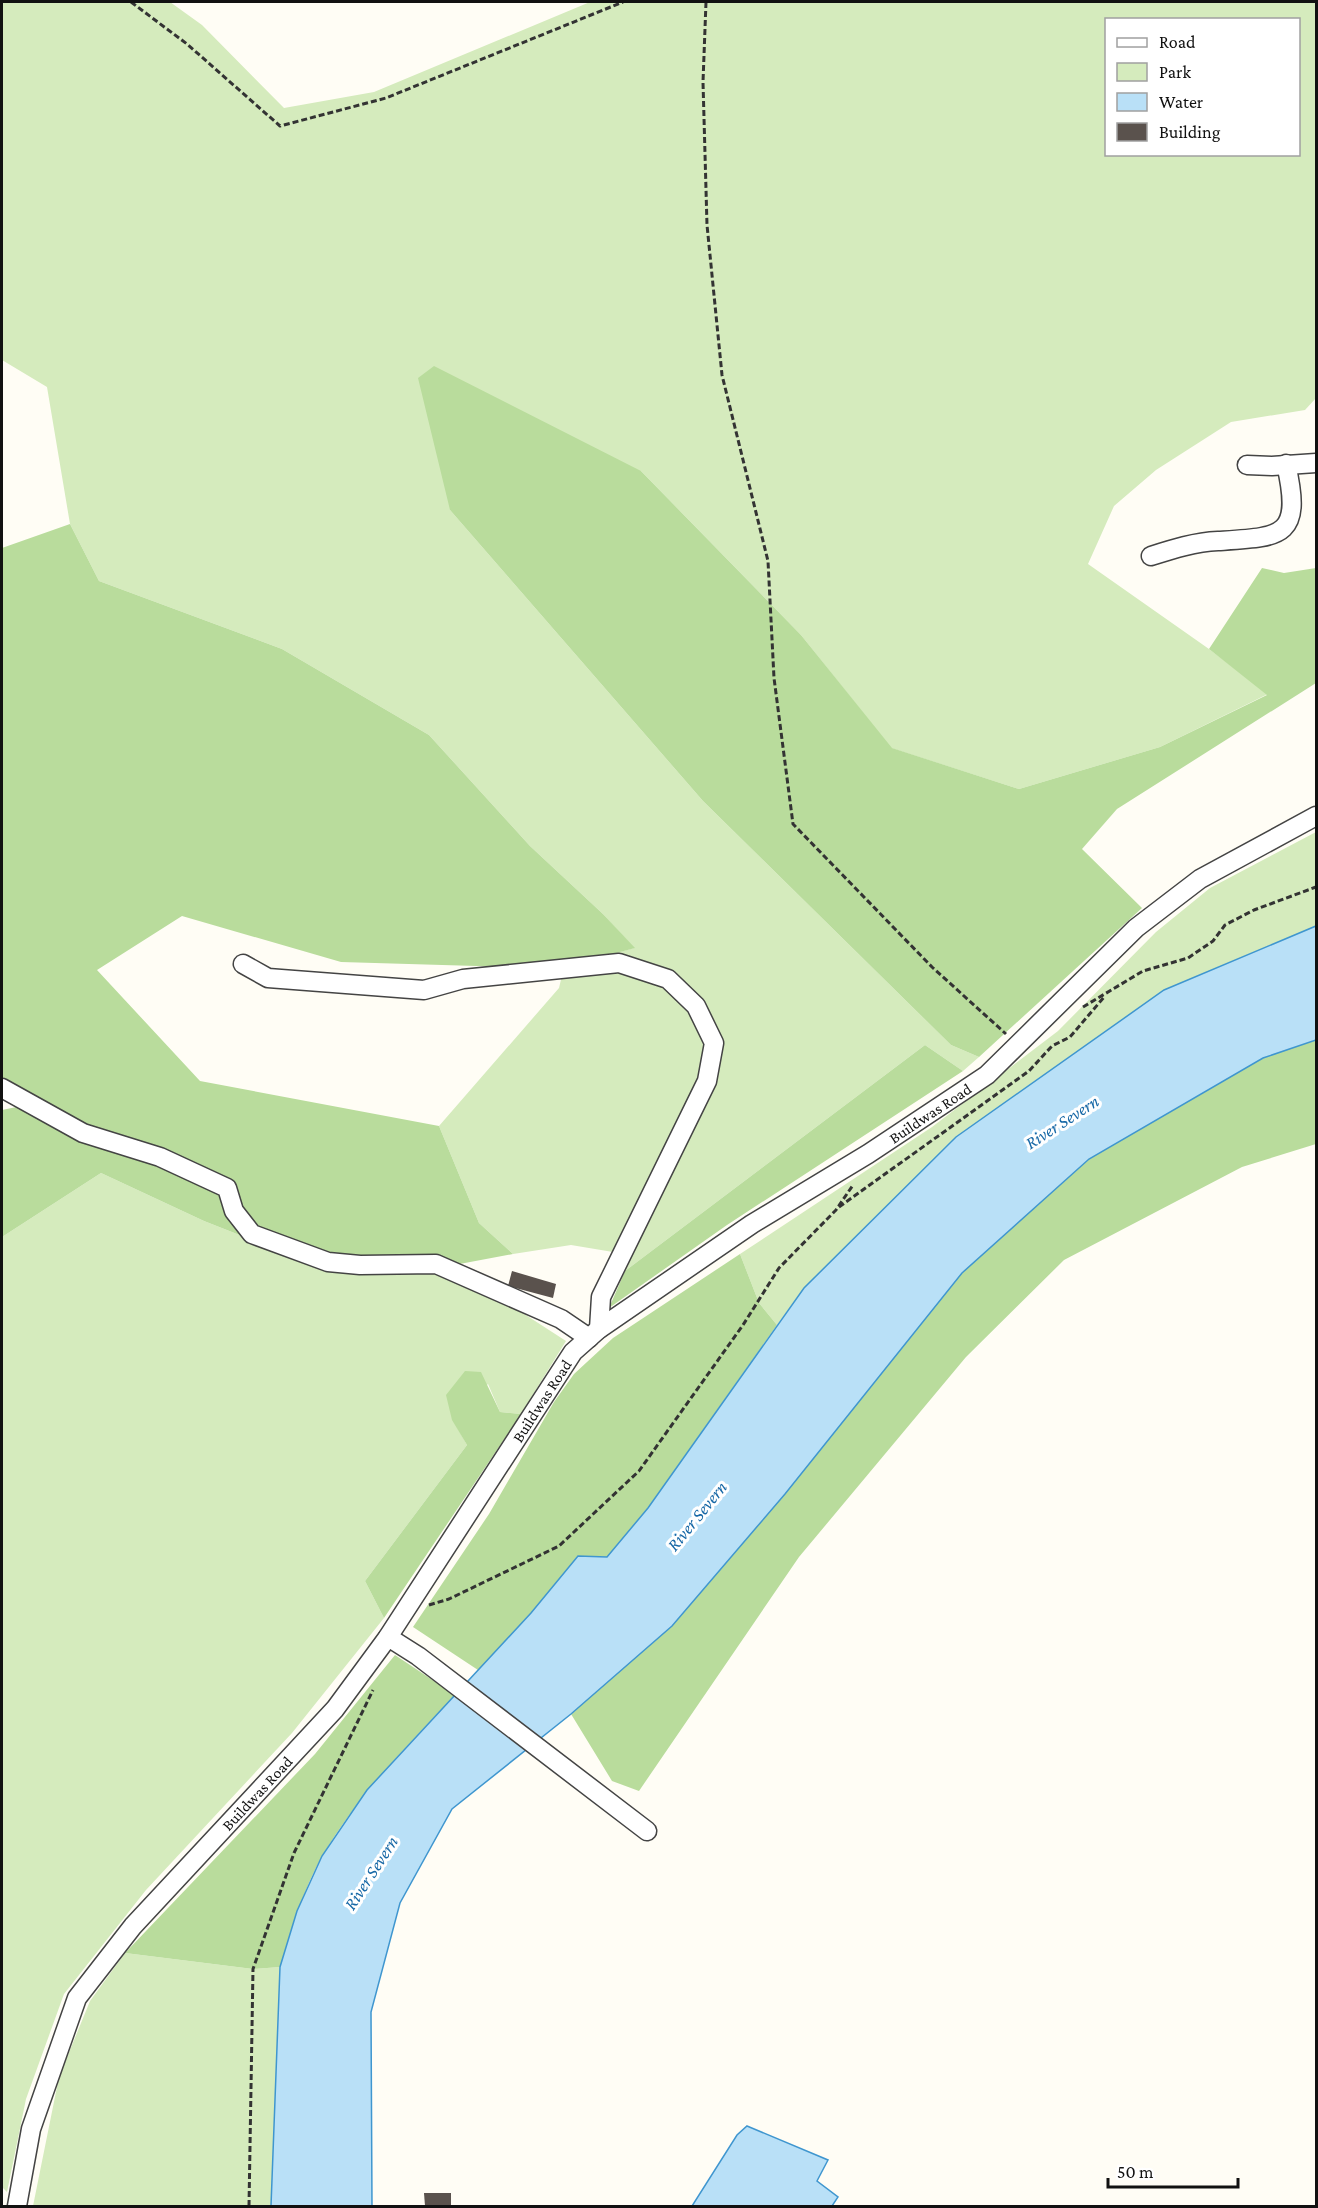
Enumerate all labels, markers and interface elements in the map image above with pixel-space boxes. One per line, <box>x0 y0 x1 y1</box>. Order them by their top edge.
legend <box>1105 18 1300 156</box>
text: Road <box>1159 32 1196 52</box>
text: Park <box>1159 62 1191 82</box>
text: Water <box>1159 92 1204 112</box>
text: Building <box>1159 122 1221 142</box>
street label: Buildwas Road <box>886 1080 975 1147</box>
water label: River Severn <box>1021 1091 1103 1153</box>
street label: Buildwas Road <box>509 1356 575 1445</box>
water label: River Severn <box>663 1477 731 1555</box>
street label: Buildwas Road <box>219 1752 296 1834</box>
water label: River Severn <box>340 1832 402 1914</box>
scale bar <box>1108 2151 1238 2189</box>
text: 50 m <box>1117 2162 1154 2182</box>

